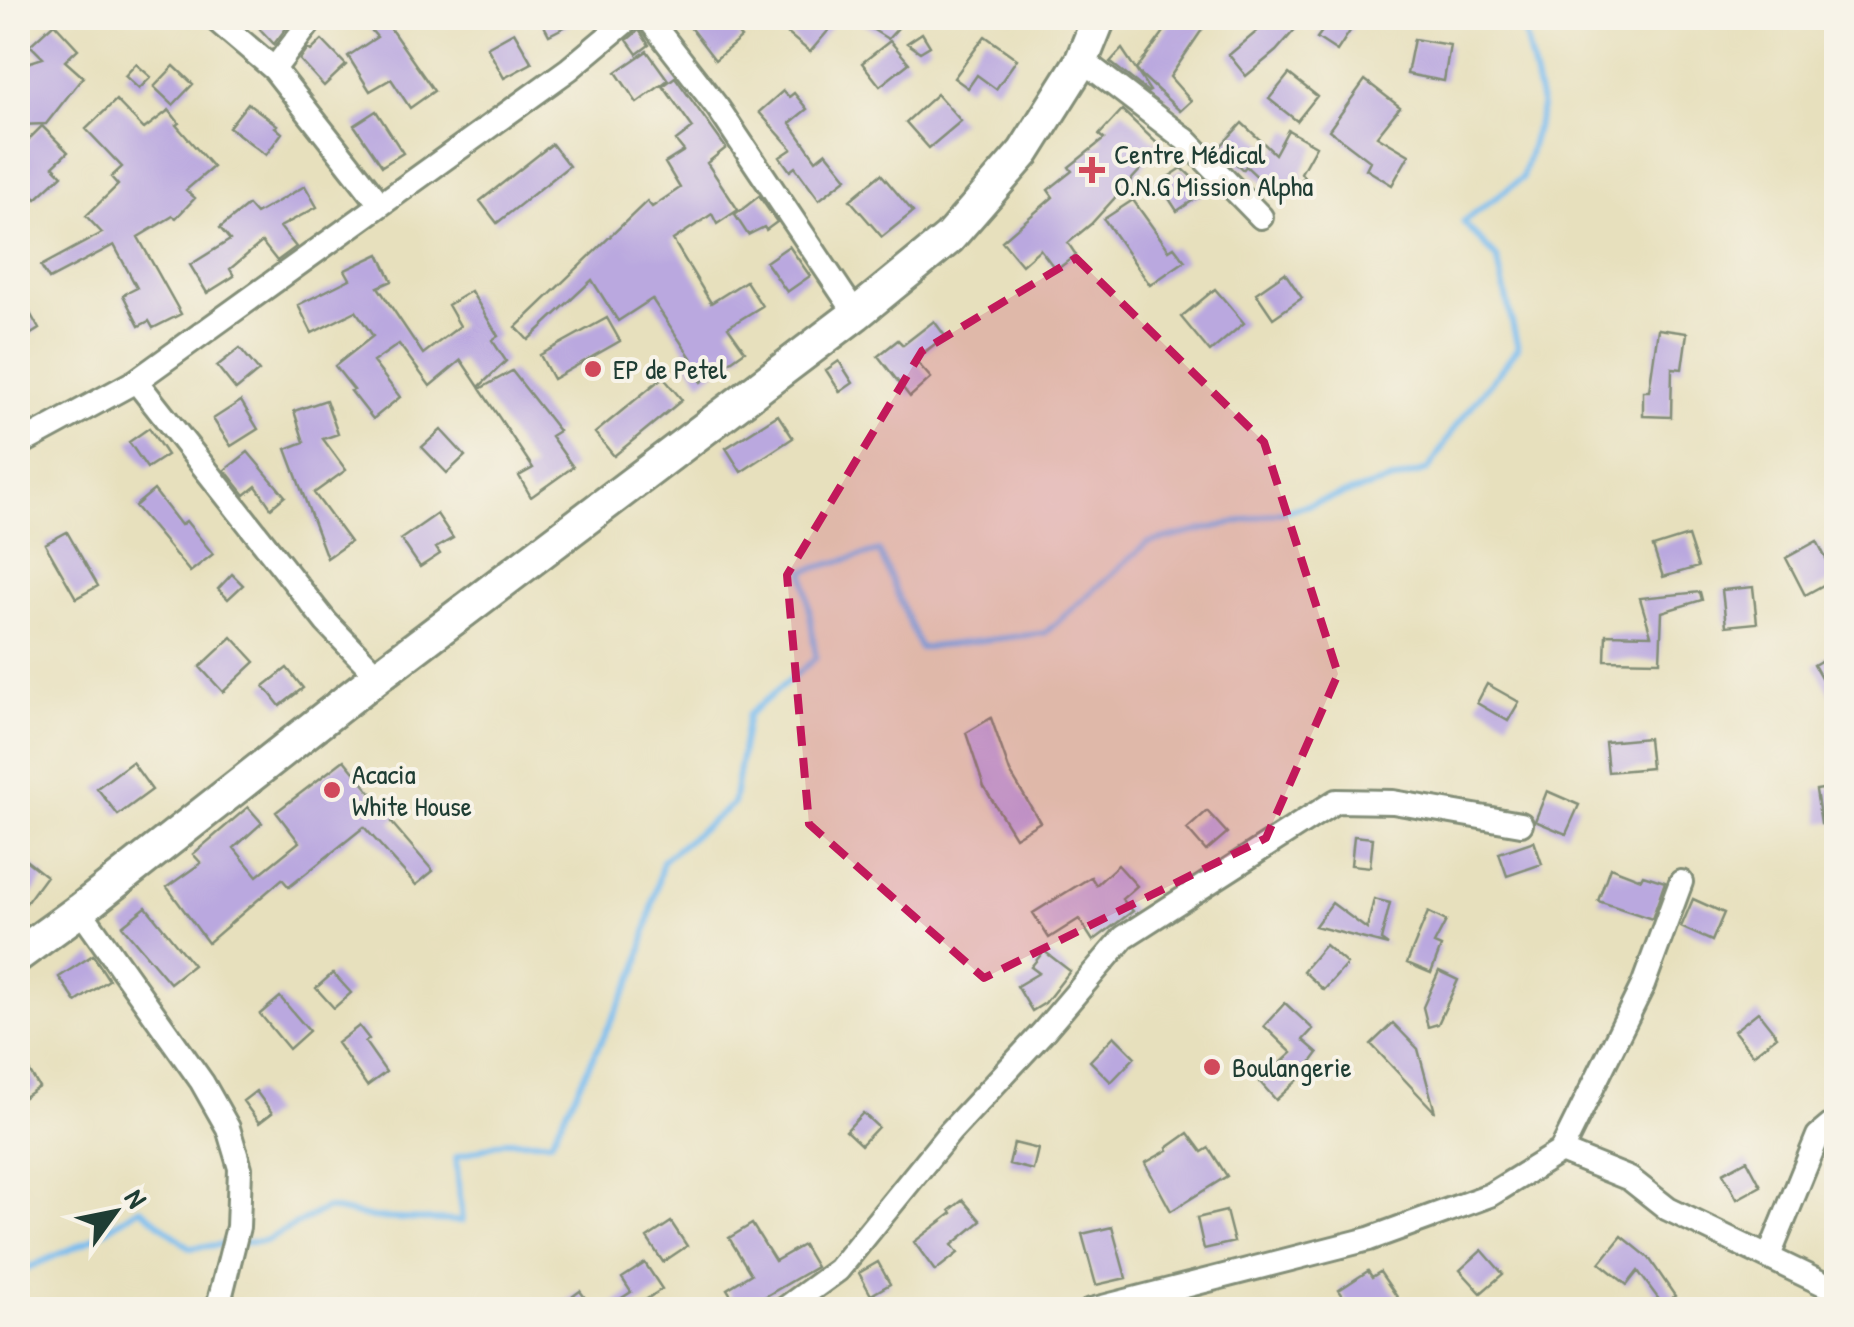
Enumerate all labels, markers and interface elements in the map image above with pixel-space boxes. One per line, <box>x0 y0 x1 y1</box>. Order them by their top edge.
place label: Centre Médical O.N.G Mission Alpha <box>1114 135 1313 205</box>
marker: Centre Médical O.N.G Mission Alpha <box>1079 157 1105 183</box>
place label: EP de Petel <box>613 350 727 388</box>
marker: EP de Petel <box>582 358 604 380</box>
place label: Acacia White House <box>352 755 472 825</box>
marker: Acacia White House <box>321 779 343 801</box>
place label: Boulangerie <box>1232 1048 1352 1086</box>
marker: Boulangerie <box>1201 1056 1223 1078</box>
north arrow <box>65 1162 165 1262</box>
text: N <box>116 1182 156 1215</box>

